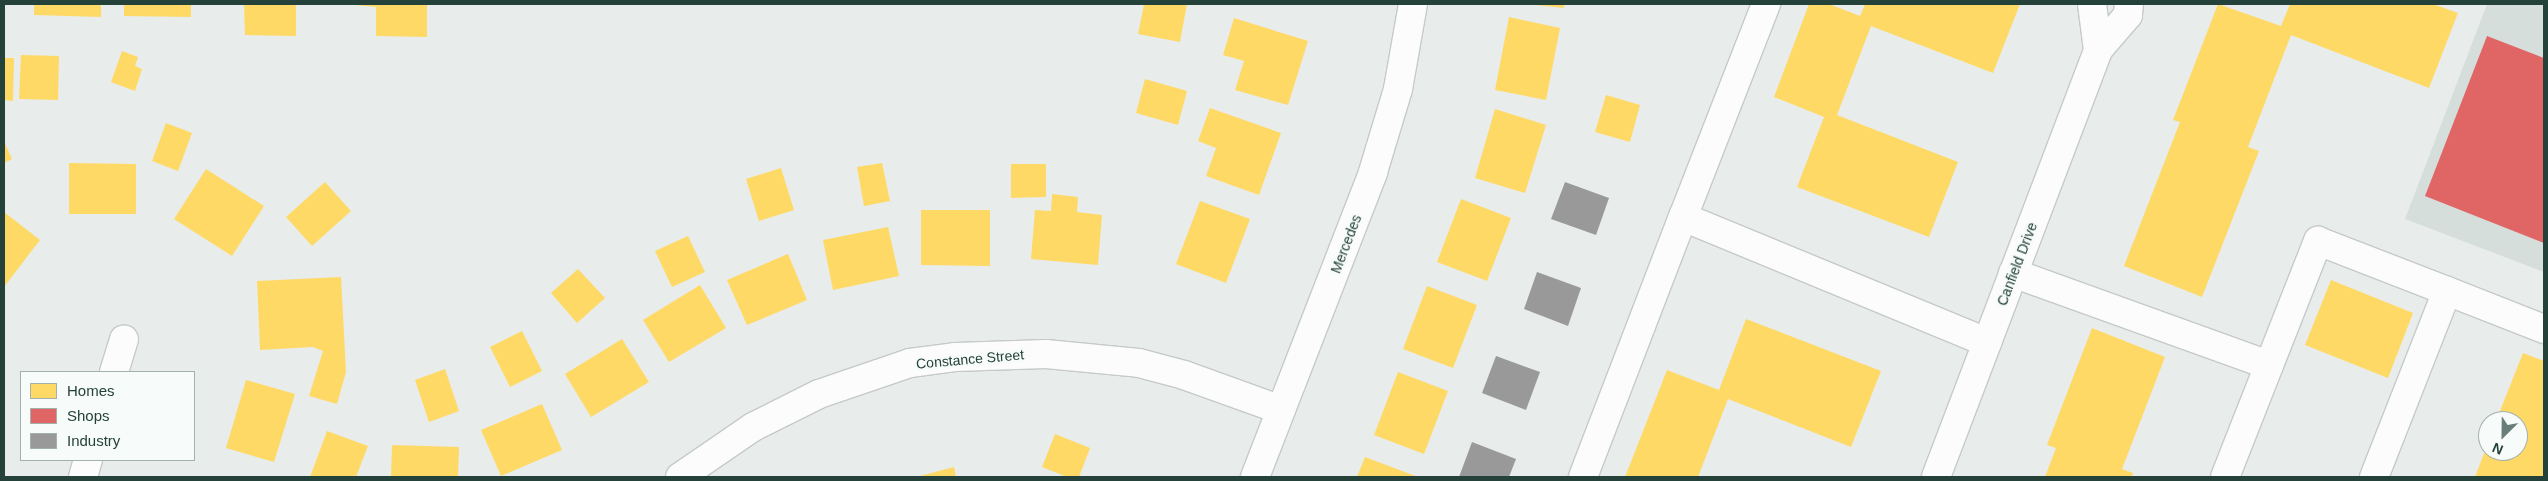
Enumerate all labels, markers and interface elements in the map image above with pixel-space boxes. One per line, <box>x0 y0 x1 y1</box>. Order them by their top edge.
street label: Mercedes <box>1327 212 1365 276</box>
street label: Canfield Drive <box>1993 220 2041 308</box>
street label: Constance Street <box>915 346 1025 372</box>
legend <box>20 371 195 461</box>
text: Homes <box>67 382 115 399</box>
text: Shops <box>67 407 110 424</box>
north arrow <box>2478 411 2528 461</box>
text: Industry <box>67 432 120 449</box>
text: N <box>2490 440 2505 458</box>

